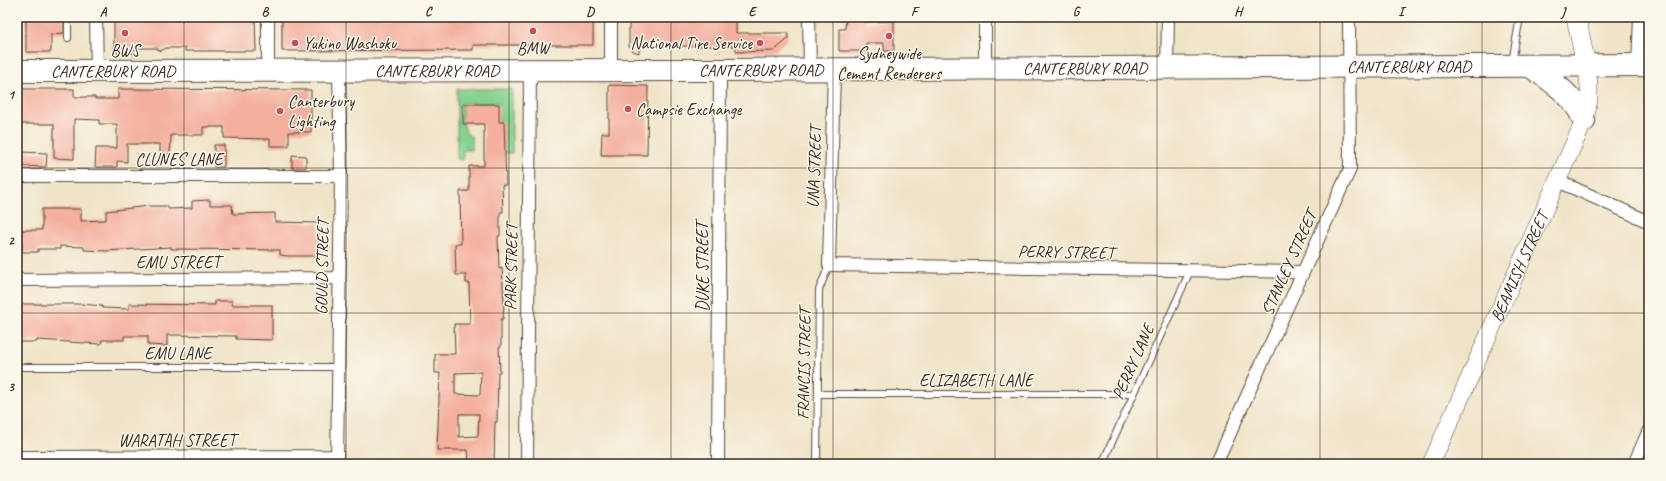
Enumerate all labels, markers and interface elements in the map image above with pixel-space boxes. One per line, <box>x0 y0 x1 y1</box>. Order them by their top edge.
text: A <box>100 4 108 20</box>
text: B <box>262 4 270 20</box>
text: C <box>425 4 433 20</box>
text: D <box>586 4 595 20</box>
text: E <box>749 4 758 20</box>
text: F <box>911 4 920 20</box>
text: G <box>1073 4 1081 20</box>
text: H <box>1234 4 1244 20</box>
text: I <box>1398 4 1407 20</box>
text: J <box>1560 4 1567 20</box>
marker: BMW <box>528 26 538 36</box>
marker: BWS <box>120 28 130 38</box>
marker: Sydneywide Cement Renderers <box>884 31 894 41</box>
place label: Yukino Washoku <box>303 33 398 54</box>
place label: National Tire Service <box>631 33 753 54</box>
marker: Yukino Washoku <box>290 38 300 48</box>
place label: BMW <box>517 38 551 59</box>
marker: National Tire Service <box>755 38 765 48</box>
place label: BWS <box>111 40 142 61</box>
place label: Sydneywide Cement Renderers <box>837 43 942 84</box>
street label: CANTERBURY ROAD <box>1347 55 1473 77</box>
street label: CANTERBURY ROAD <box>1023 57 1149 79</box>
street label: CANTERBURY ROAD <box>699 59 825 81</box>
street label: CANTERBURY ROAD <box>51 60 177 81</box>
street label: CANTERBURY ROAD <box>375 60 501 81</box>
text: 1 <box>8 87 16 103</box>
place label: Canterbury Lighting <box>288 91 355 132</box>
place label: Campsie Exchange <box>636 99 743 120</box>
marker: Campsie Exchange <box>623 104 633 114</box>
marker: Canterbury Lighting <box>275 106 285 116</box>
street label: UNA STREET <box>802 122 826 208</box>
street label: CLUNES LANE <box>135 149 225 170</box>
street label: STANLEY STREET <box>1257 204 1323 318</box>
street label: BEAMISH STREET <box>1486 205 1554 325</box>
street label: GOULD STREET <box>311 216 333 315</box>
street label: DUKE STREET <box>692 218 713 312</box>
street label: PARK STREET <box>500 220 522 311</box>
text: 2 <box>8 233 15 249</box>
street label: PERRY STREET <box>1018 241 1119 263</box>
street label: EMU STREET <box>136 252 224 273</box>
street label: FRANCIS STREET <box>793 304 816 420</box>
street label: PERRY LANE <box>1107 319 1160 403</box>
street label: EMU LANE <box>144 343 214 364</box>
street label: ELIZABETH LANE <box>919 370 1035 391</box>
text: 3 <box>8 379 15 395</box>
street label: WARATAH STREET <box>119 430 240 451</box>

